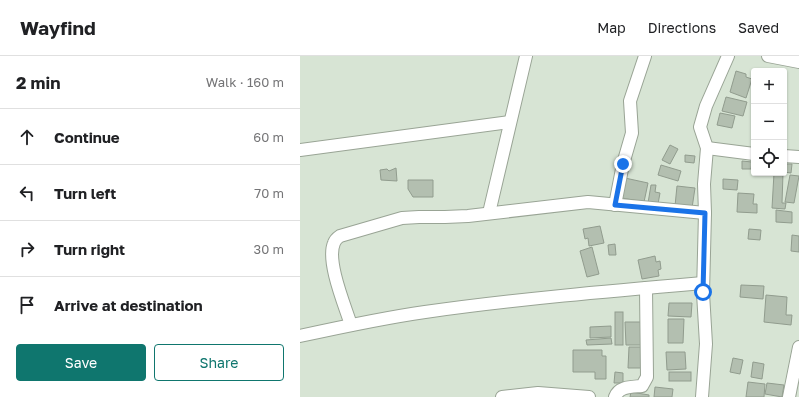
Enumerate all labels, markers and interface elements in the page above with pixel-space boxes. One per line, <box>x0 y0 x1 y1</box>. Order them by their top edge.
text: Wayfind <box>20 16 96 39</box>
text: Map <box>597 19 626 36</box>
text: Directions <box>648 19 716 36</box>
text: Saved <box>738 19 779 36</box>
map controls <box>751 68 787 176</box>
button: + <box>751 68 787 104</box>
text: 2 min <box>16 72 60 93</box>
text: Walk · 160 m <box>206 74 284 90</box>
button: − <box>751 104 787 140</box>
icon: ahead <box>16 126 38 148</box>
text: Continue <box>54 128 120 146</box>
text: 60 m <box>253 129 284 145</box>
button: locate <box>751 140 787 176</box>
route end <box>614 155 632 173</box>
icon: left <box>16 182 38 204</box>
text: Turn left <box>54 184 116 202</box>
text: 70 m <box>254 185 284 201</box>
icon: right <box>16 238 38 260</box>
text: Turn right <box>54 240 125 258</box>
text: 30 m <box>254 241 284 257</box>
route start <box>694 283 712 301</box>
icon: arrive <box>16 294 38 316</box>
text: Arrive at destination <box>54 296 203 314</box>
button: Save <box>16 344 146 381</box>
button: Share <box>154 344 284 381</box>

